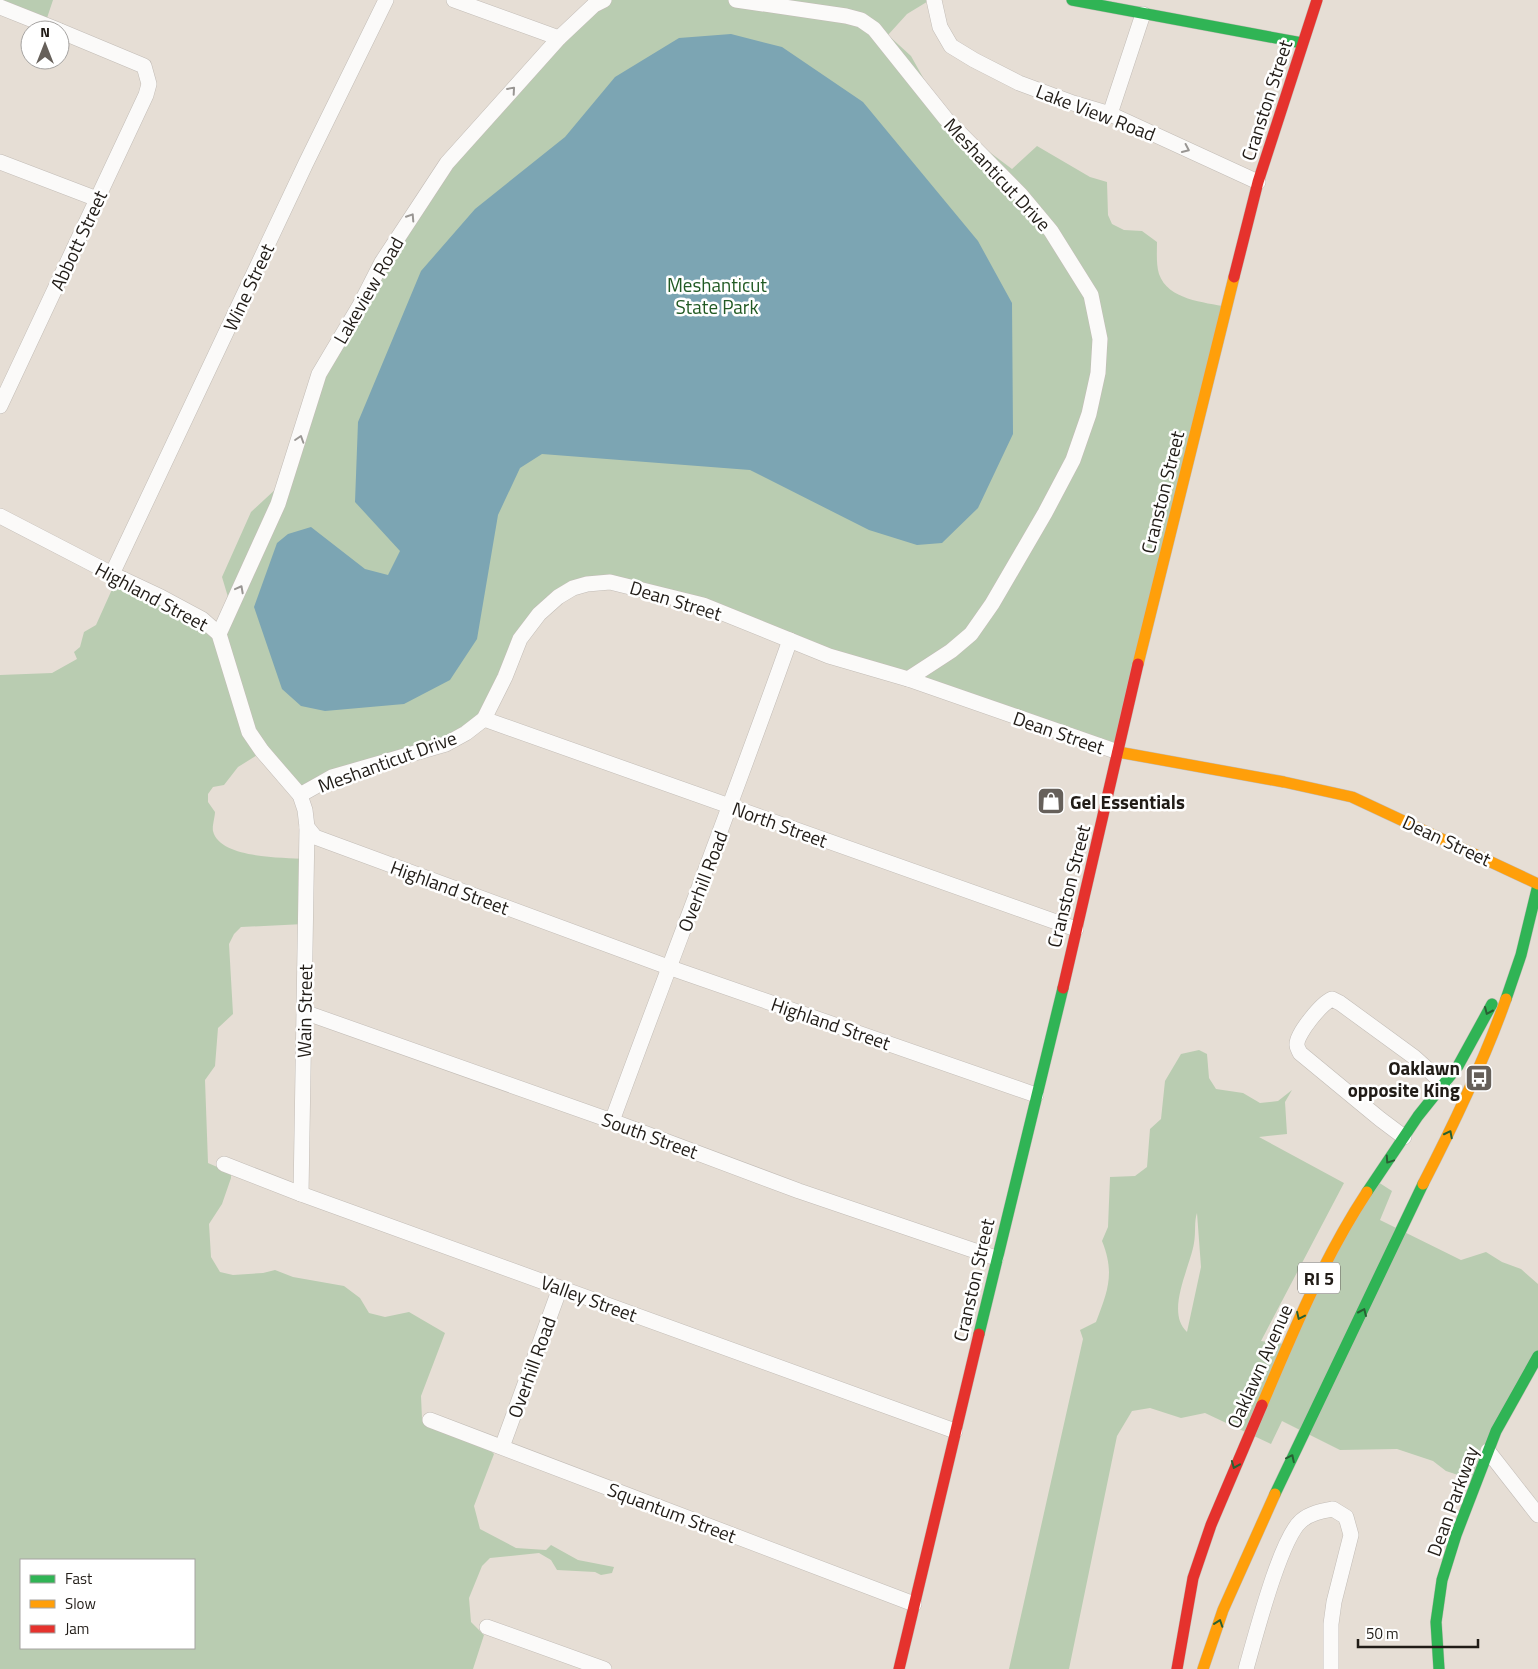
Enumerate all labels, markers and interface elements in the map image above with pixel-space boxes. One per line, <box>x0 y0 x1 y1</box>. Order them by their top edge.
north arrow <box>20 20 70 70</box>
text: N <box>40 21 50 42</box>
street label: Cranston Street <box>1233 36 1299 164</box>
street label: Lake View Road <box>1032 76 1160 148</box>
one-way arrow <box>506 87 515 96</box>
street label: Meshanticut Drive <box>938 111 1058 237</box>
one-way arrow <box>1181 143 1190 153</box>
street label: Abbott Street <box>42 185 114 295</box>
one-way arrow <box>405 213 414 222</box>
street label: Lakeview Road <box>326 231 410 349</box>
street label: Wine Street <box>215 238 281 336</box>
park label: Meshanticut State Park <box>667 270 767 321</box>
street label: Cranston Street <box>1133 427 1191 556</box>
one-way arrow <box>294 435 304 443</box>
street label: Highland Street <box>90 554 214 638</box>
street label: Dean Street <box>626 572 726 628</box>
one-way arrow <box>234 586 244 595</box>
street label: Dean Street <box>1009 703 1109 761</box>
street label: Meshanticut Drive <box>314 722 460 800</box>
shop icon: Gel Essentials <box>1036 786 1066 816</box>
place label: Gel Essentials <box>1070 787 1185 816</box>
street label: North Street <box>728 793 832 855</box>
street label: Dean Street <box>1398 807 1496 873</box>
street label: Cranston Street <box>1039 821 1097 950</box>
street label: Overhill Road <box>669 826 735 936</box>
street label: Highland Street <box>387 852 514 922</box>
street label: Wain Street <box>289 964 319 1058</box>
street label: Highland Street <box>768 989 895 1057</box>
one-way arrow <box>1484 1006 1495 1015</box>
place label: Oaklawn opposite King <box>1348 1053 1460 1104</box>
bus stop icon: Oaklawn opposite King <box>1464 1063 1494 1093</box>
street label: South Street <box>598 1104 702 1166</box>
one-way arrow <box>1442 1131 1452 1140</box>
one-way arrow <box>1386 1154 1395 1164</box>
street label: Cranston Street <box>945 1215 1001 1344</box>
road number: RI 5 <box>1298 1262 1340 1294</box>
street label: Valley Street <box>537 1267 642 1329</box>
street label: Oaklawn Avenue <box>1219 1299 1299 1433</box>
one-way arrow <box>1356 1308 1367 1317</box>
one-way arrow <box>1296 1311 1306 1320</box>
street label: Overhill Road <box>499 1312 563 1422</box>
street label: Dean Parkway <box>1419 1442 1485 1560</box>
one-way arrow <box>1285 1454 1296 1463</box>
one-way arrow <box>1231 1460 1242 1469</box>
street label: Squantum Street <box>603 1474 741 1550</box>
legend <box>20 1559 195 1649</box>
text: Fast <box>65 1567 93 1590</box>
text: Slow <box>65 1592 96 1615</box>
scale bar <box>1358 1616 1478 1648</box>
text: Jam <box>65 1617 89 1640</box>
one-way arrow <box>1213 1619 1223 1628</box>
text: 50 m <box>1366 1622 1399 1645</box>

